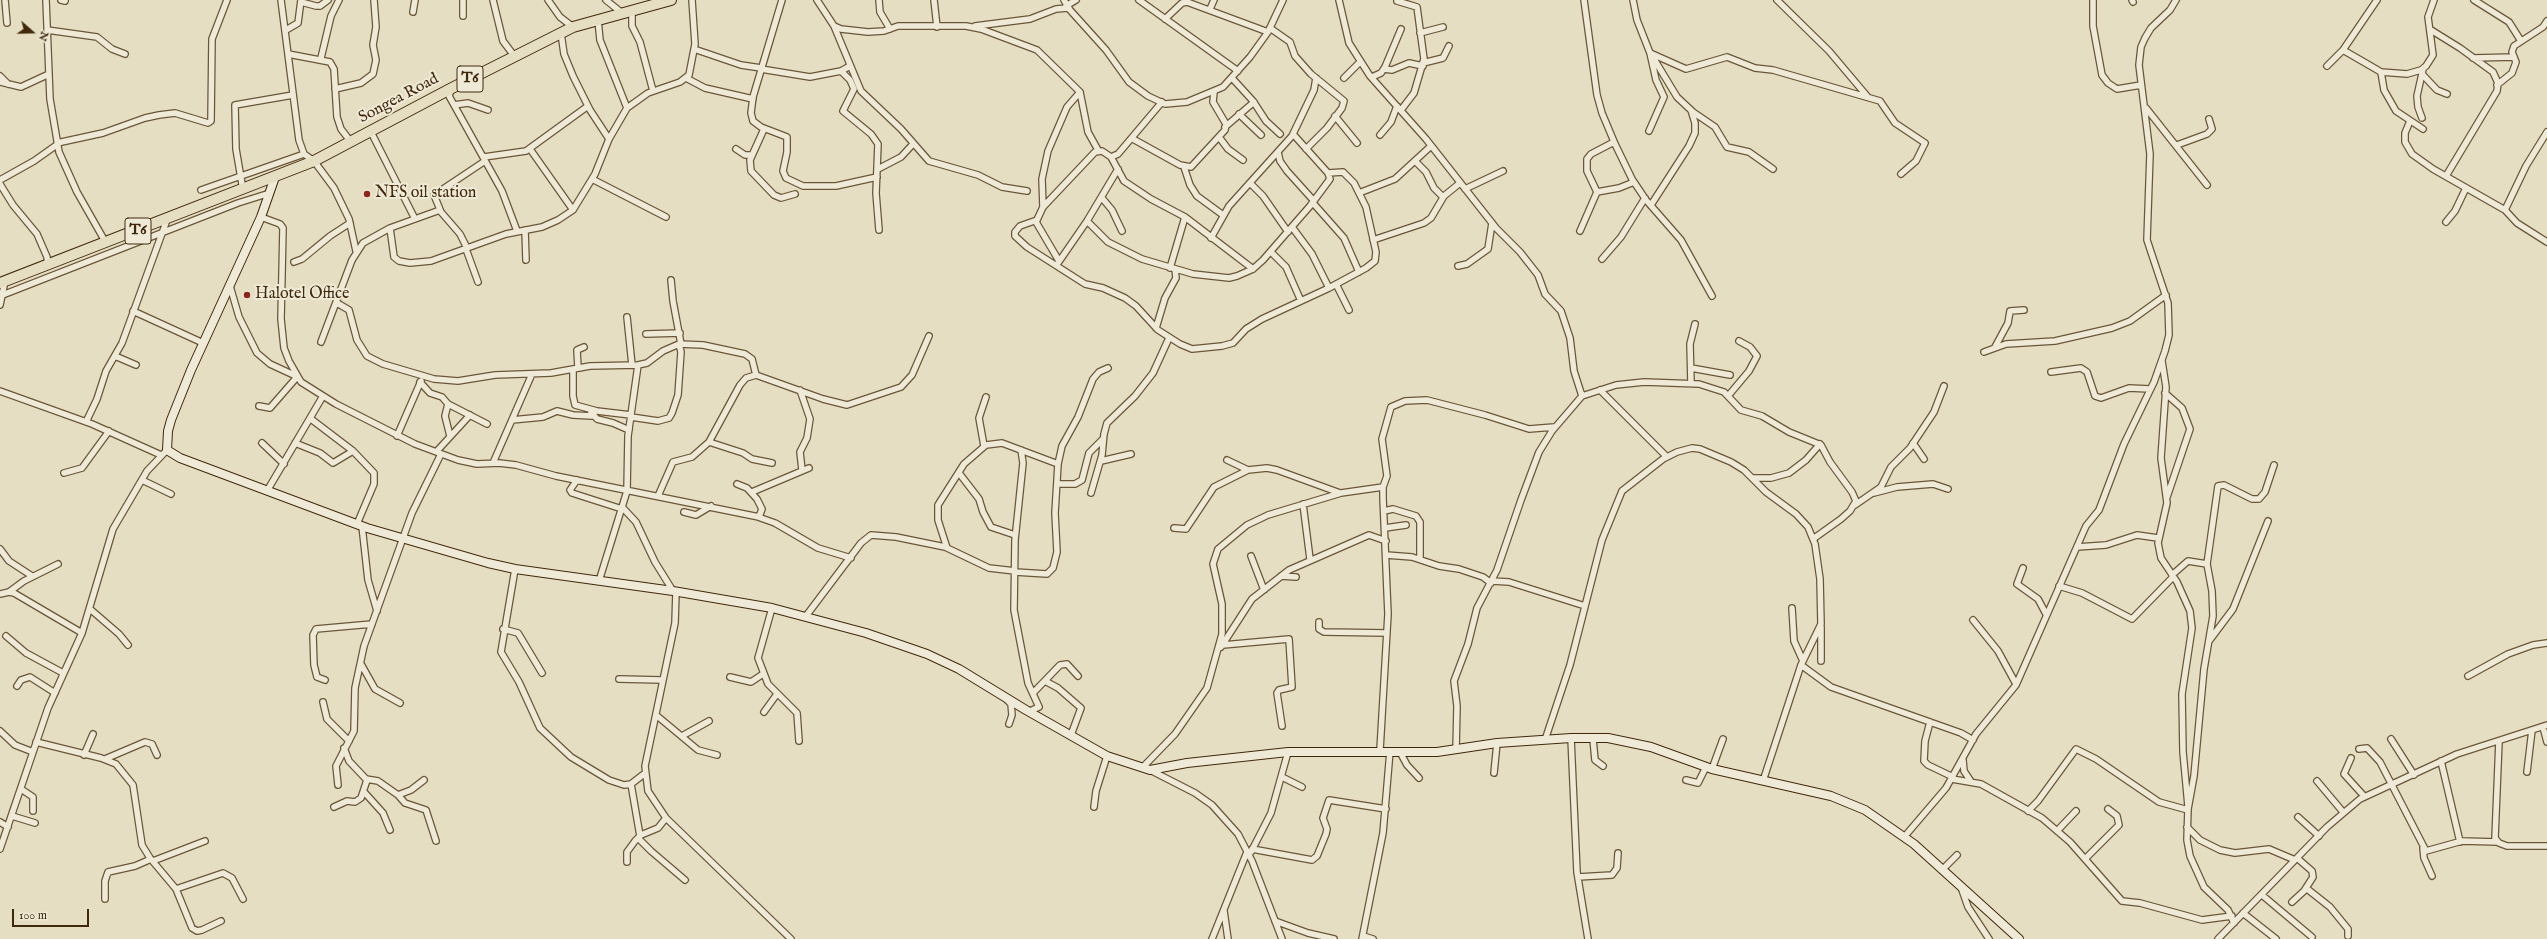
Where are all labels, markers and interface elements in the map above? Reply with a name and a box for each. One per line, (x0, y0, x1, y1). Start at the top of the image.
north arrow (12, 12, 52, 52)
text: N (35, 29, 51, 43)
road number: T6 (457, 66, 483, 92)
street label: Songea Road (356, 70, 442, 128)
place label: NFS oil station (375, 184, 476, 204)
marker: NFS oil station (362, 189, 372, 199)
road number: T6 (125, 218, 151, 244)
place label: Halotel Office (255, 285, 349, 305)
marker: Halotel Office (242, 290, 252, 300)
scale bar (14, 901, 91, 927)
text: 100 m (19, 908, 47, 923)

